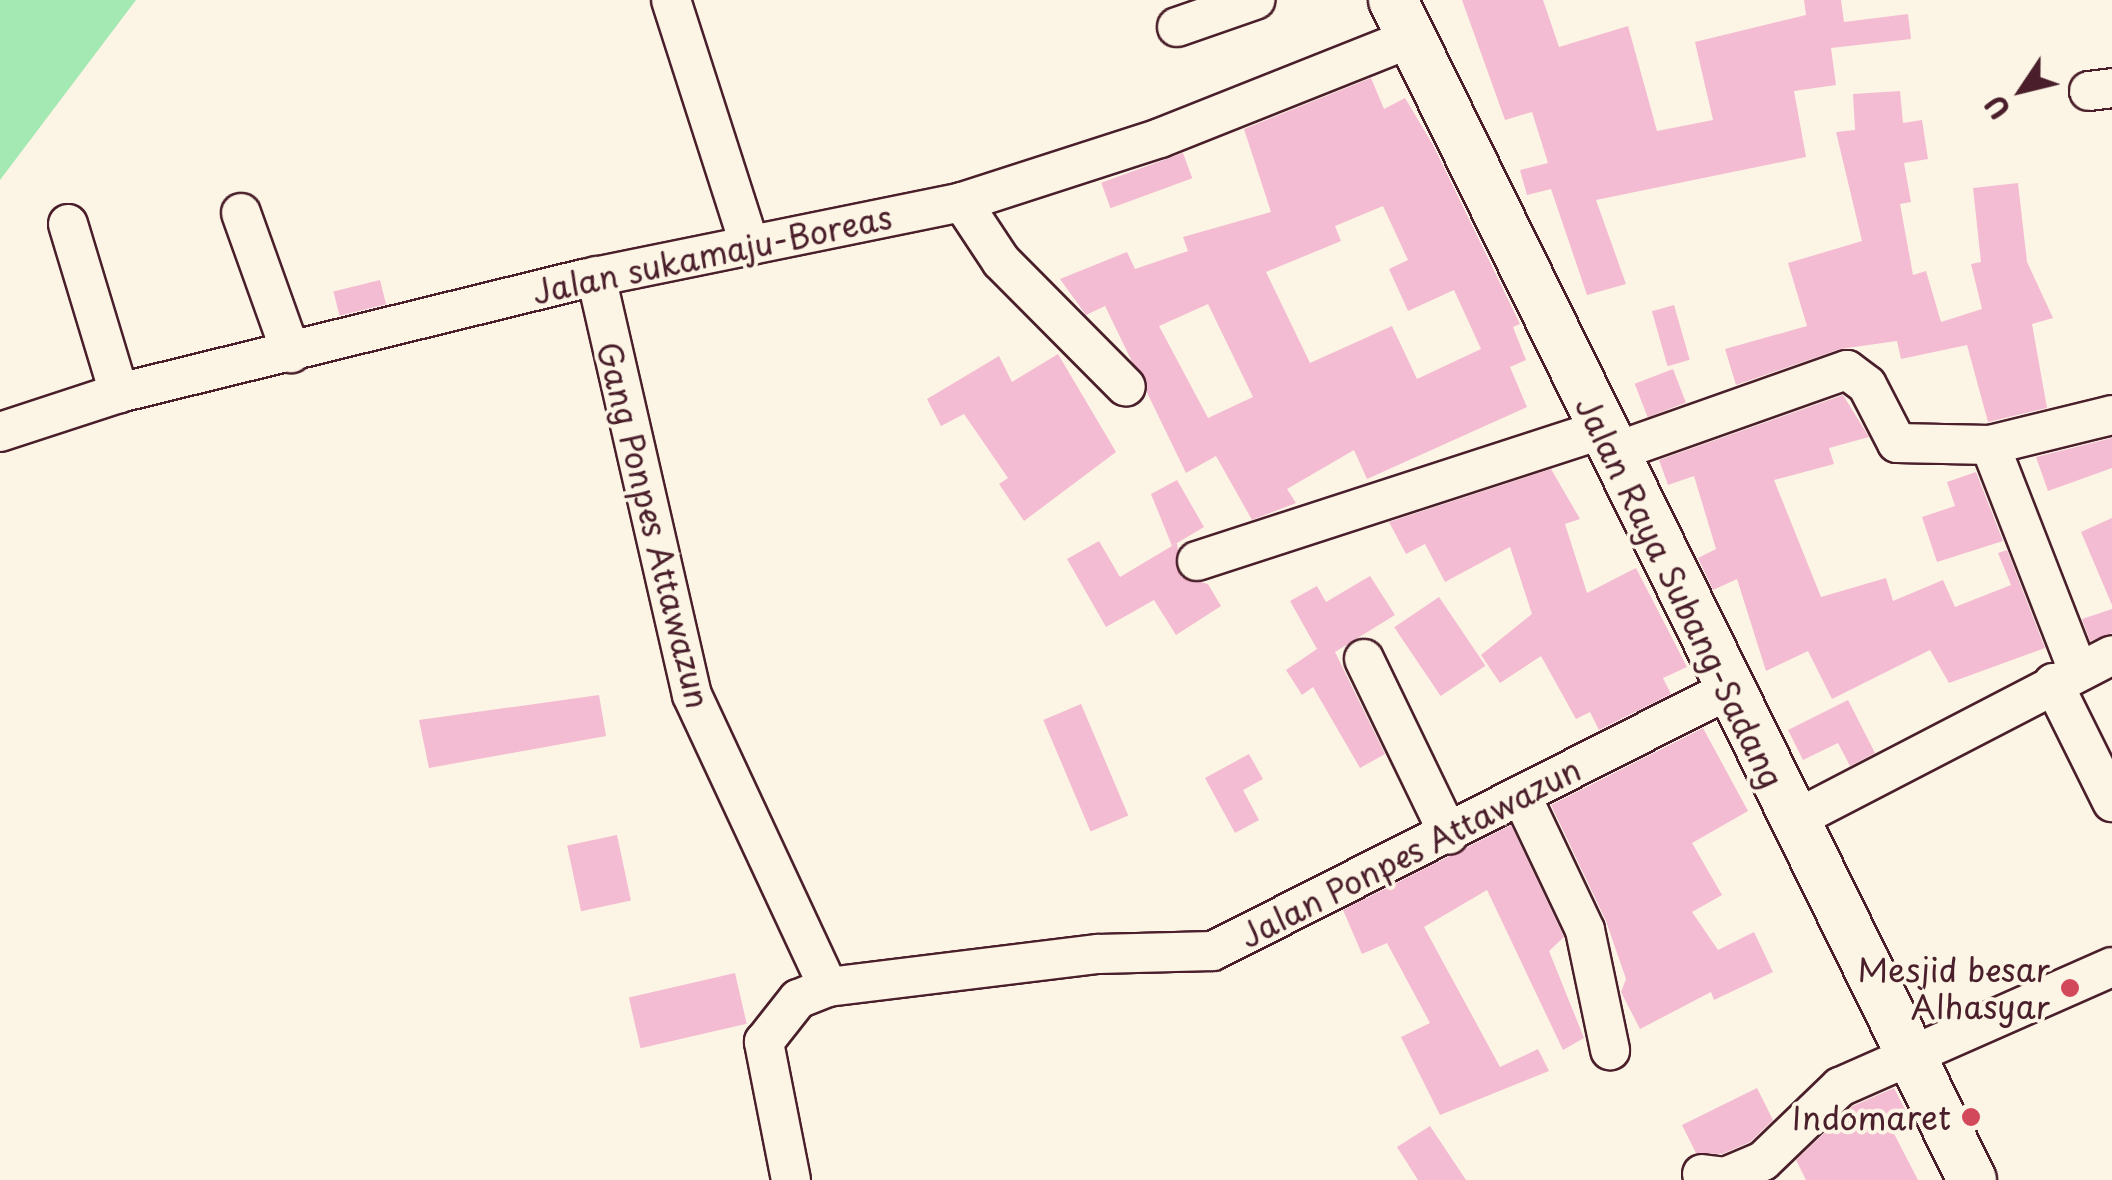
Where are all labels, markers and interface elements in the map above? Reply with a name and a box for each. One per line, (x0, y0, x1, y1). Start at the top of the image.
north arrow (1972, 40, 2072, 140)
text: U (1973, 86, 2021, 129)
street label: Jalan sukamaju-Boreas (528, 197, 896, 311)
street label: Gang Ponpes Attawazun (590, 337, 718, 713)
street label: Jalan Raya Subang-Sadang (1568, 390, 1792, 794)
street label: Jalan Ponpes Attawazun (1231, 748, 1589, 956)
place label: Mesjid besar Alhasyar (1858, 951, 2050, 1026)
marker: Mesjid besar Alhasyar (2059, 977, 2081, 999)
place label: Indomaret (1792, 1098, 1951, 1136)
marker: Indomaret (1960, 1106, 1982, 1128)

